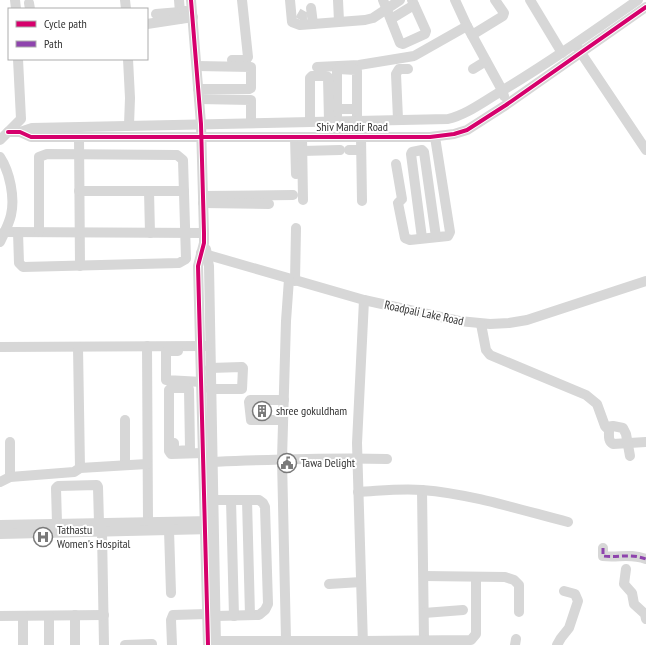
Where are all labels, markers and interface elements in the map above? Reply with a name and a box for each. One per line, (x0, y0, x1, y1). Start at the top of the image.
legend (8, 8, 148, 60)
text: Cycle path (44, 16, 87, 31)
text: Path (44, 36, 62, 51)
street label: Shiv Mandir Road (316, 119, 388, 134)
street label: Roadpali Lake Road (383, 297, 465, 328)
building icon: shree gokuldham (251, 400, 273, 422)
place label: shree gokuldham (276, 403, 347, 418)
public building icon: Tawa Delight (276, 452, 298, 474)
place label: Tawa Delight (301, 455, 356, 470)
place label: Tathastu Women's Hospital (57, 522, 131, 551)
hospital icon: Tathastu Women's Hospital (32, 526, 54, 548)

